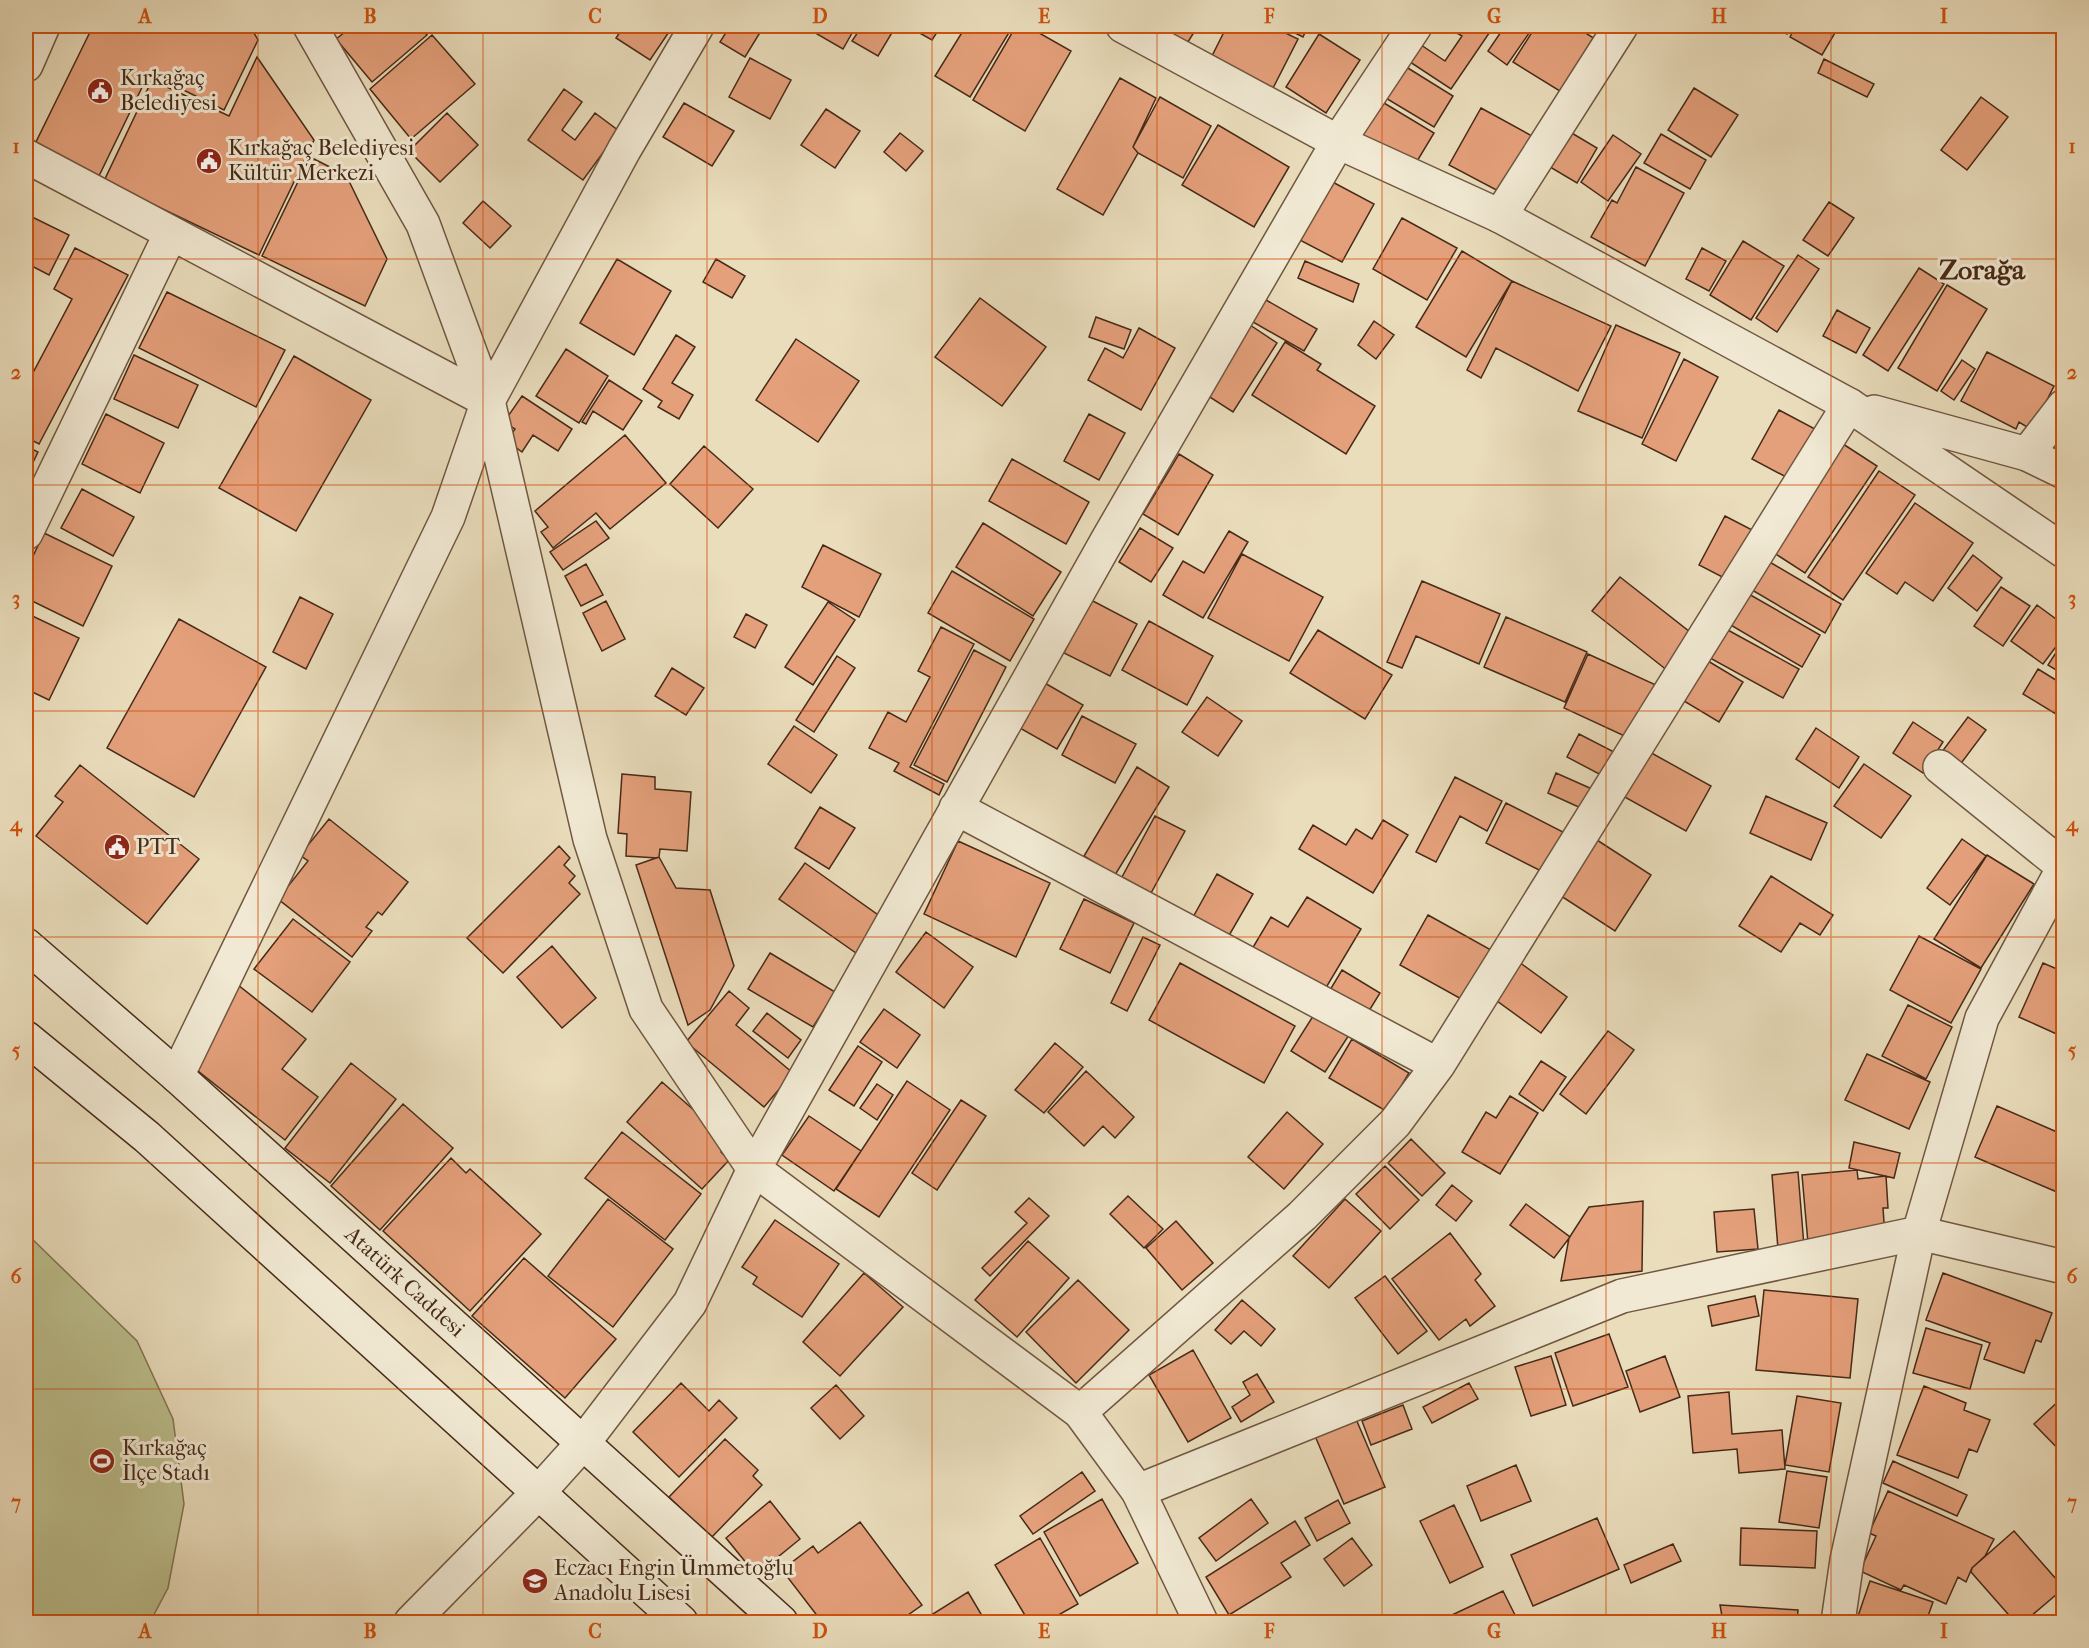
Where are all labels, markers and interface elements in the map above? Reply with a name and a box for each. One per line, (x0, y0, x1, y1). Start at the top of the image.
text: A (137, 5, 153, 28)
text: B (363, 5, 377, 28)
text: C (588, 5, 602, 28)
text: D (812, 5, 828, 28)
text: E (1038, 5, 1050, 28)
text: F (1263, 5, 1275, 28)
text: G (1487, 5, 1501, 28)
text: H (1711, 5, 1727, 28)
text: I (1940, 5, 1948, 28)
place label: Kırkağaç Belediyesi (120, 65, 217, 116)
public building icon: Kırkağaç Belediyesi (85, 76, 115, 106)
text: 1 (12, 135, 20, 158)
place label: Kırkağaç Belediyesi Kültür Merkezi (228, 135, 415, 186)
text: 1 (2068, 135, 2076, 158)
public building icon: Kırkağaç Belediyesi Kültür Merkezi (194, 146, 224, 176)
district label: Zorağa (1939, 253, 2026, 286)
text: 2 (11, 361, 21, 384)
text: 2 (2067, 361, 2077, 384)
text: 3 (12, 587, 20, 610)
text: 3 (2068, 587, 2076, 610)
text: 4 (9, 813, 23, 837)
text: 4 (2065, 813, 2079, 837)
public building icon: PTT (102, 832, 132, 862)
place label: PTT (136, 834, 181, 860)
text: 5 (12, 1039, 21, 1062)
text: 5 (2068, 1039, 2077, 1062)
street label: Atatürk Caddesi (339, 1221, 470, 1343)
text: 6 (11, 1265, 23, 1288)
text: 6 (2067, 1265, 2079, 1288)
place label: Kırkağaç İlçe Stadı (122, 1435, 210, 1486)
sports icon: Kırkağaç İlçe Stadı (87, 1446, 117, 1476)
text: 7 (10, 1491, 21, 1514)
text: 7 (2066, 1491, 2077, 1514)
place label: Eczacı Engin Ümmetoğlu Anadolu Lisesi (553, 1554, 794, 1606)
school or university icon: Eczacı Engin Ümmetoğlu Anadolu Lisesi (520, 1566, 550, 1596)
text: A (137, 1620, 153, 1643)
text: B (363, 1620, 377, 1643)
text: C (588, 1620, 602, 1643)
text: D (812, 1620, 828, 1643)
text: E (1038, 1620, 1050, 1643)
text: F (1263, 1620, 1275, 1643)
text: G (1487, 1620, 1501, 1643)
text: H (1711, 1620, 1727, 1643)
text: I (1940, 1620, 1948, 1643)

